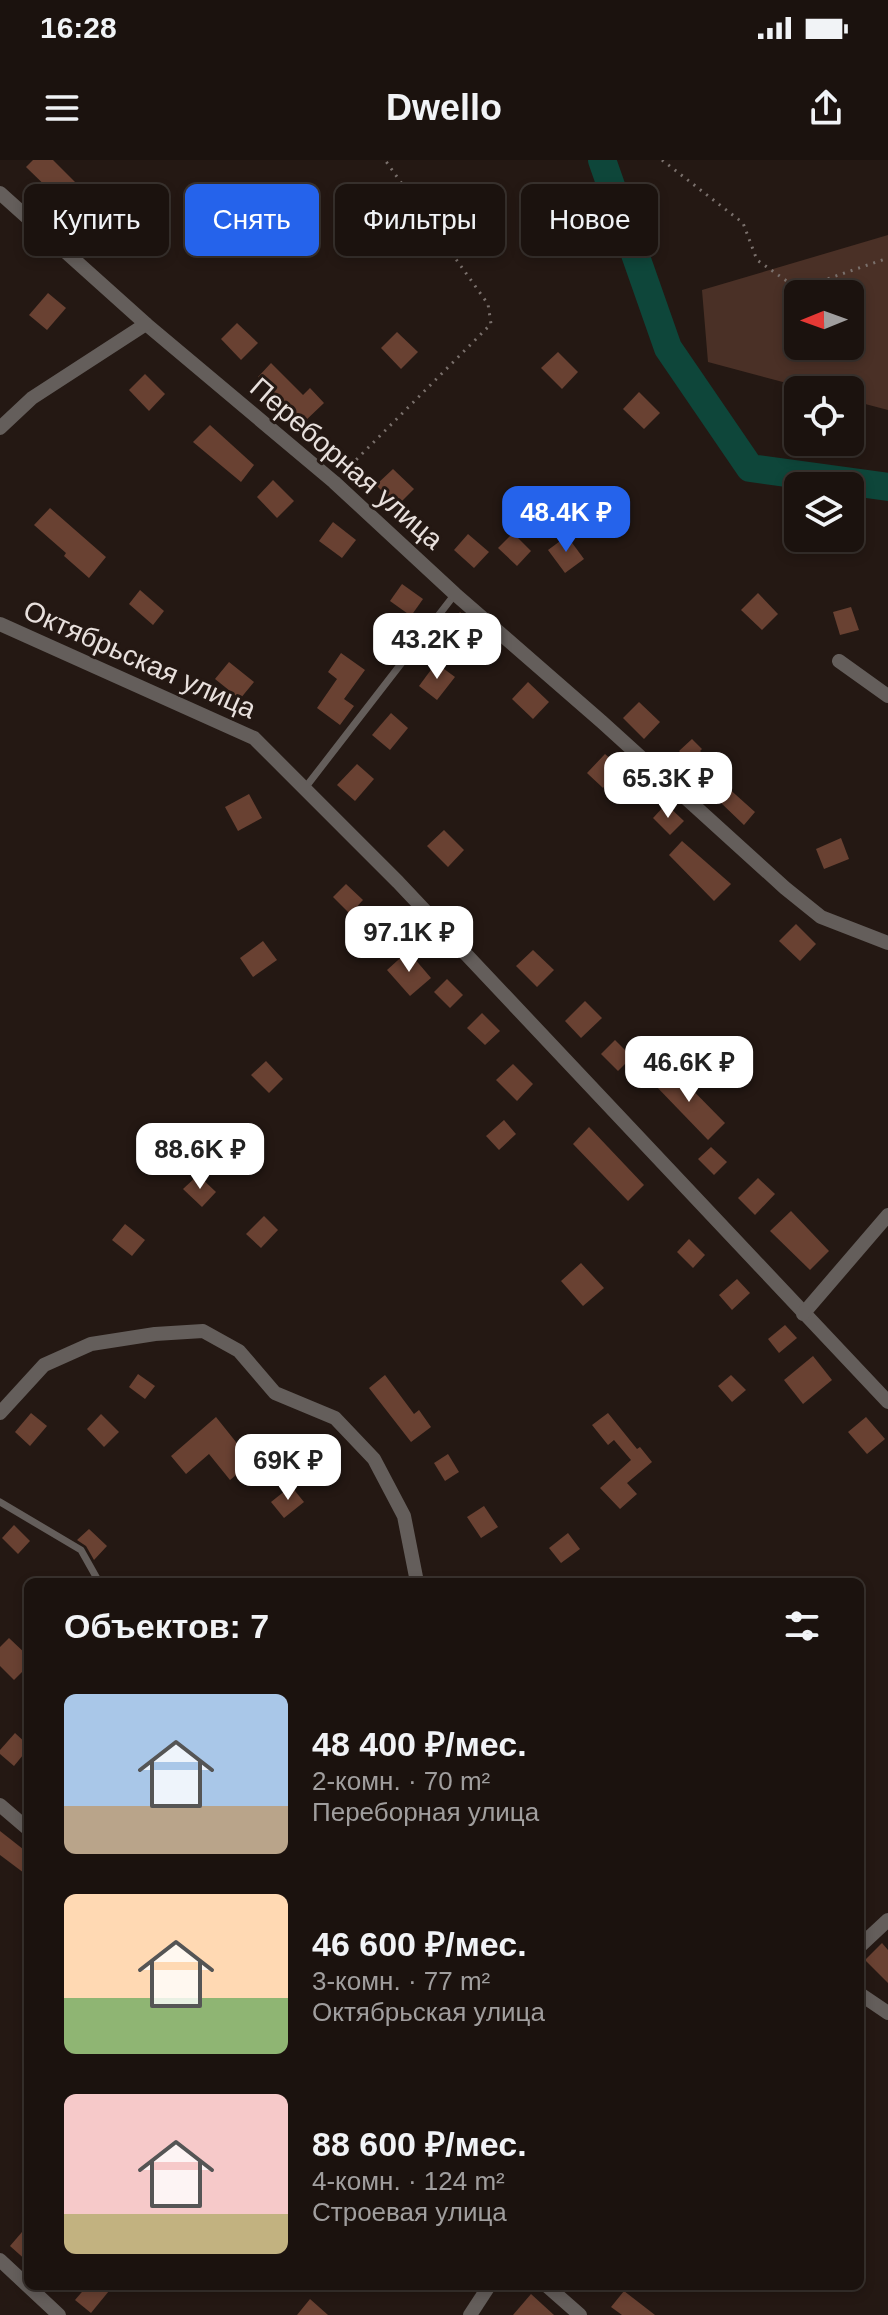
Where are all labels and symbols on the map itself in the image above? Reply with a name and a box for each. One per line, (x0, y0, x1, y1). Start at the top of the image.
north arrow (784, 280, 864, 360)
street label: Переборная улица (244, 371, 449, 556)
pin: 48.4K ₽ (492, 486, 640, 554)
street label: Октябрьская улица (19, 594, 261, 725)
pin: 43.2K ₽ (363, 613, 511, 681)
pin: 65.3K ₽ (594, 752, 742, 820)
pin: 97.1K ₽ (335, 906, 483, 974)
pin: 46.6K ₽ (615, 1036, 763, 1104)
pin: 88.6K ₽ (126, 1123, 274, 1191)
pin: 69K ₽ (232, 1434, 344, 1502)

